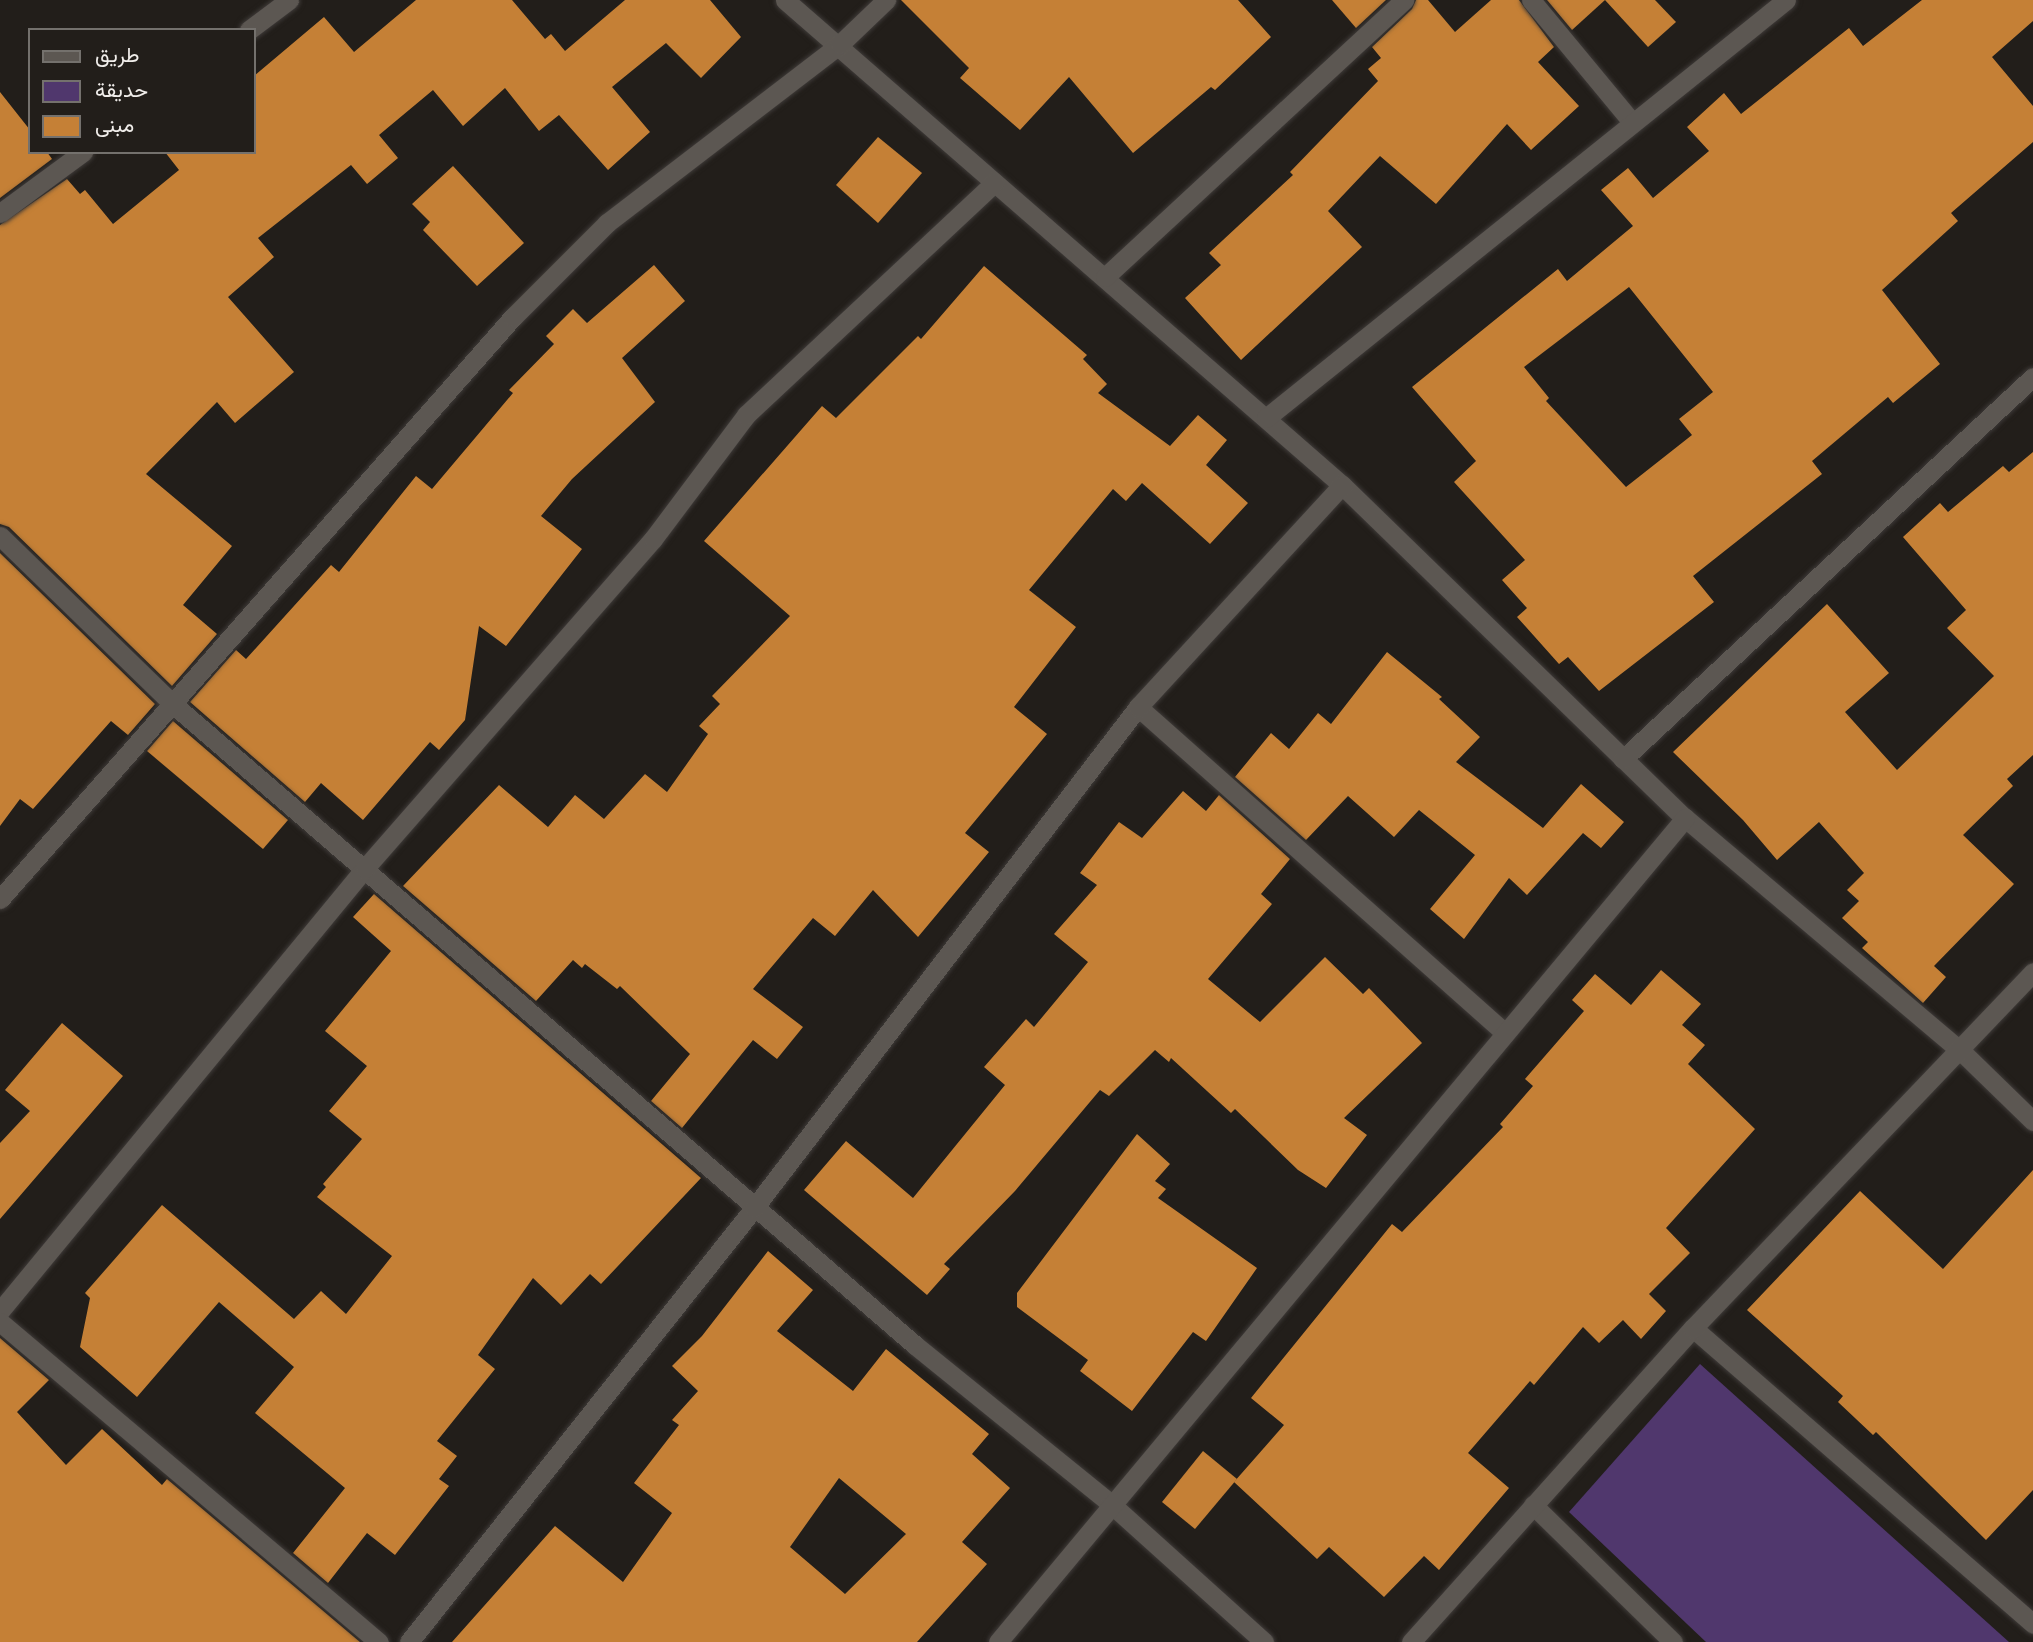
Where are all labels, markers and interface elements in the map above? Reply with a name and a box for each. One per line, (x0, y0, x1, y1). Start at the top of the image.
legend (28, 28, 256, 154)
text: طريق (95, 43, 140, 68)
text: حديقة (95, 78, 148, 103)
text: مبنى (95, 113, 134, 138)

